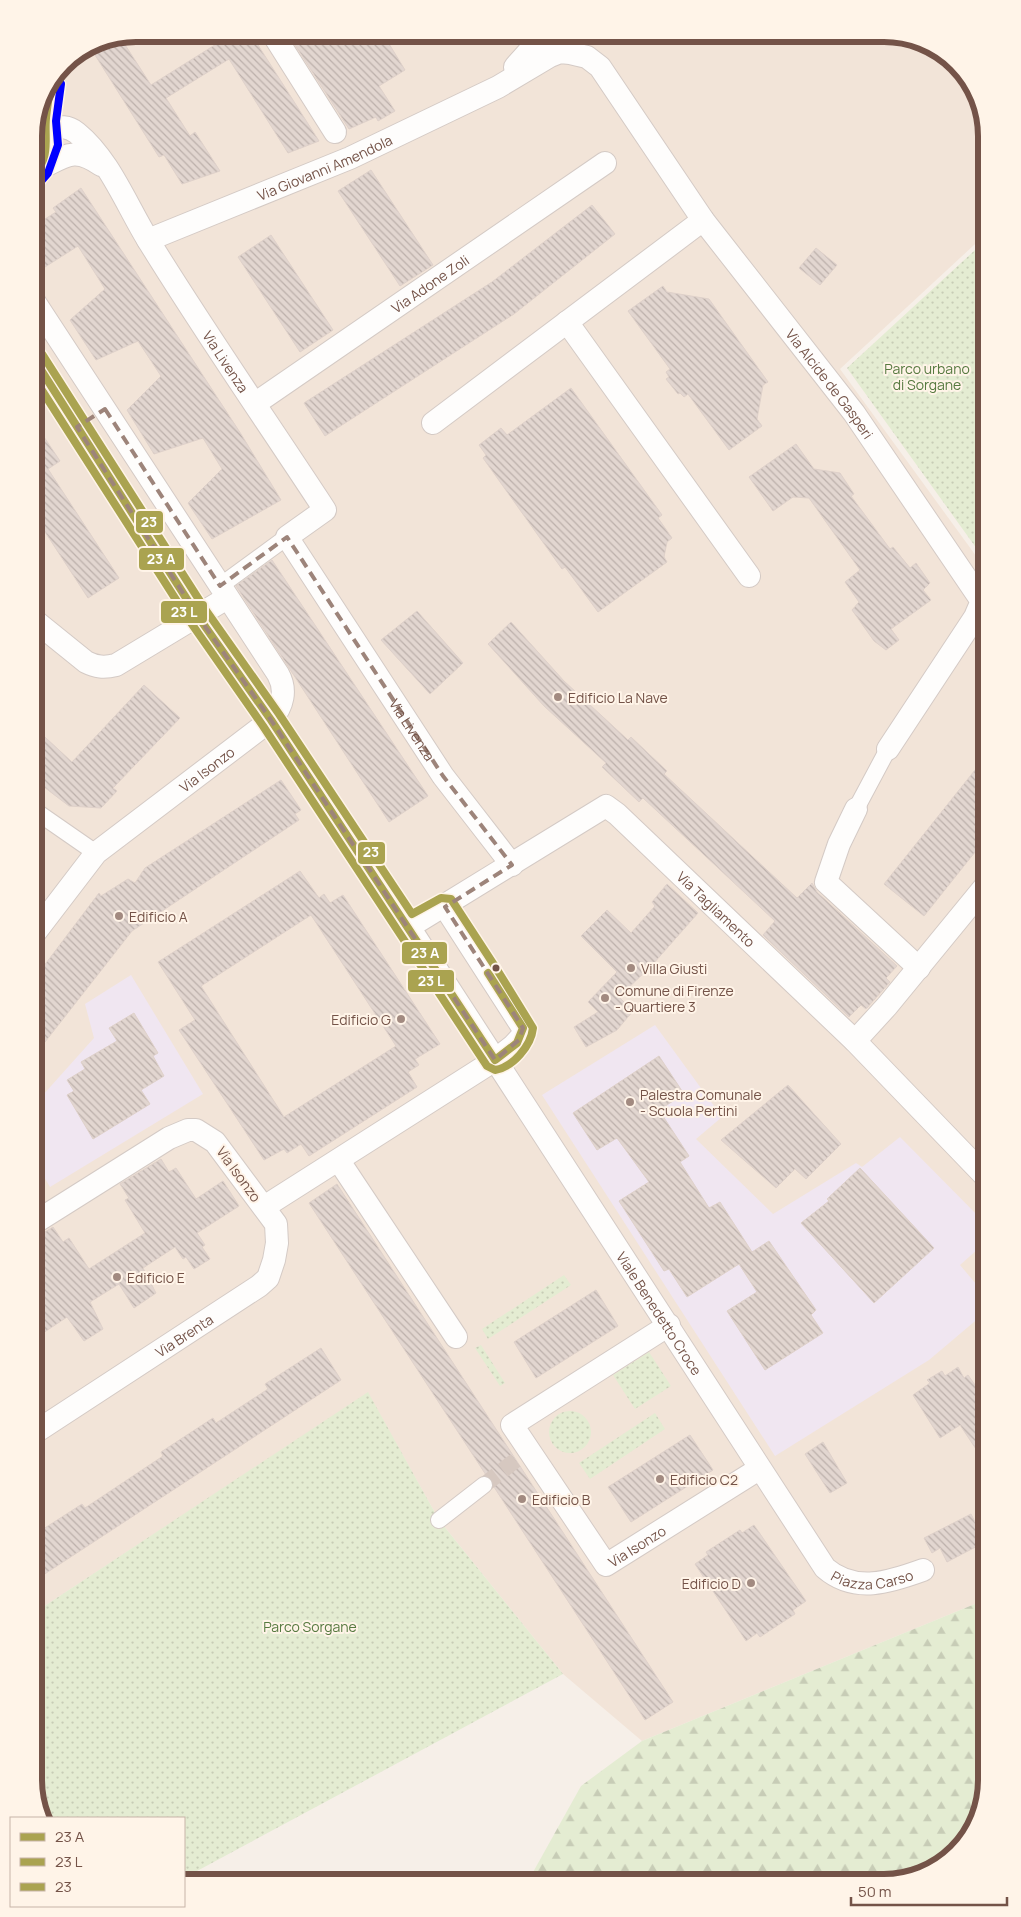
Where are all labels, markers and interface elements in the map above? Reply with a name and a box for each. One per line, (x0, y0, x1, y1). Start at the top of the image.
street label: Via Giovanni Amendola (254, 130, 395, 204)
street label: Via Adone Zoli (387, 250, 472, 317)
street label: Via Alcide de Gasperi (782, 325, 878, 442)
street label: Via Livenza (199, 327, 254, 396)
park label: Parco urbano di Sorgane (884, 359, 970, 394)
line badge: 23 (135, 510, 164, 534)
text: 23 (141, 512, 157, 531)
line badge: 23 A (138, 547, 185, 571)
text: 23 A (147, 549, 176, 568)
line badge: 23 L (160, 600, 208, 624)
text: 23 L (171, 602, 198, 621)
place label: Edificio La Nave (568, 688, 668, 707)
marker: Edificio La Nave (552, 691, 564, 703)
street label: Via Livenza (385, 695, 440, 764)
street label: Via Isonzo (175, 742, 238, 796)
line badge: 23 (357, 841, 386, 865)
text: 23 (363, 842, 379, 861)
street label: Via Tagliamento (673, 867, 760, 951)
place label: Edificio A (129, 907, 188, 926)
marker: Edificio A (113, 910, 125, 922)
line badge: 23 A (401, 941, 448, 965)
text: 23 A (411, 943, 440, 962)
place label: Villa Giusti (641, 959, 707, 978)
marker: Villa Giusti (625, 962, 637, 974)
unlabelled marker (491, 963, 501, 973)
line badge: 23 L (407, 969, 455, 993)
text: 23 L (418, 971, 445, 990)
place label: Comune di Firenze - Quartiere 3 (615, 981, 734, 1016)
marker: Comune di Firenze - Quartiere 3 (599, 992, 611, 1004)
place label: Edificio G (331, 1010, 391, 1029)
marker: Edificio G (395, 1013, 407, 1025)
place label: Palestra Comunale - Scuola Pertini (640, 1085, 762, 1120)
marker: Palestra Comunale - Scuola Pertini (624, 1096, 636, 1108)
street label: Via Isonzo (212, 1142, 266, 1206)
street label: Viale Benedetto Croce (613, 1248, 707, 1378)
place label: Edificio E (127, 1268, 185, 1287)
marker: Edificio E (111, 1271, 123, 1283)
street label: Via Brenta (151, 1309, 216, 1361)
place label: Edificio C2 (670, 1470, 738, 1489)
marker: Edificio C2 (654, 1473, 666, 1485)
place label: Edificio B (532, 1490, 591, 1509)
marker: Edificio B (516, 1493, 528, 1505)
street label: Via Isonzo (604, 1521, 669, 1571)
street label: Piazza Carso (828, 1565, 916, 1593)
place label: Edificio D (682, 1574, 741, 1593)
marker: Edificio D (745, 1577, 757, 1589)
park label: Parco Sorgane (263, 1617, 357, 1636)
legend (10, 1817, 185, 1907)
text: 23 A (55, 1826, 85, 1847)
text: 23 L (55, 1851, 83, 1872)
scale bar (851, 1874, 1007, 1906)
text: 23 (55, 1876, 72, 1897)
text: 50 m (858, 1881, 892, 1902)

